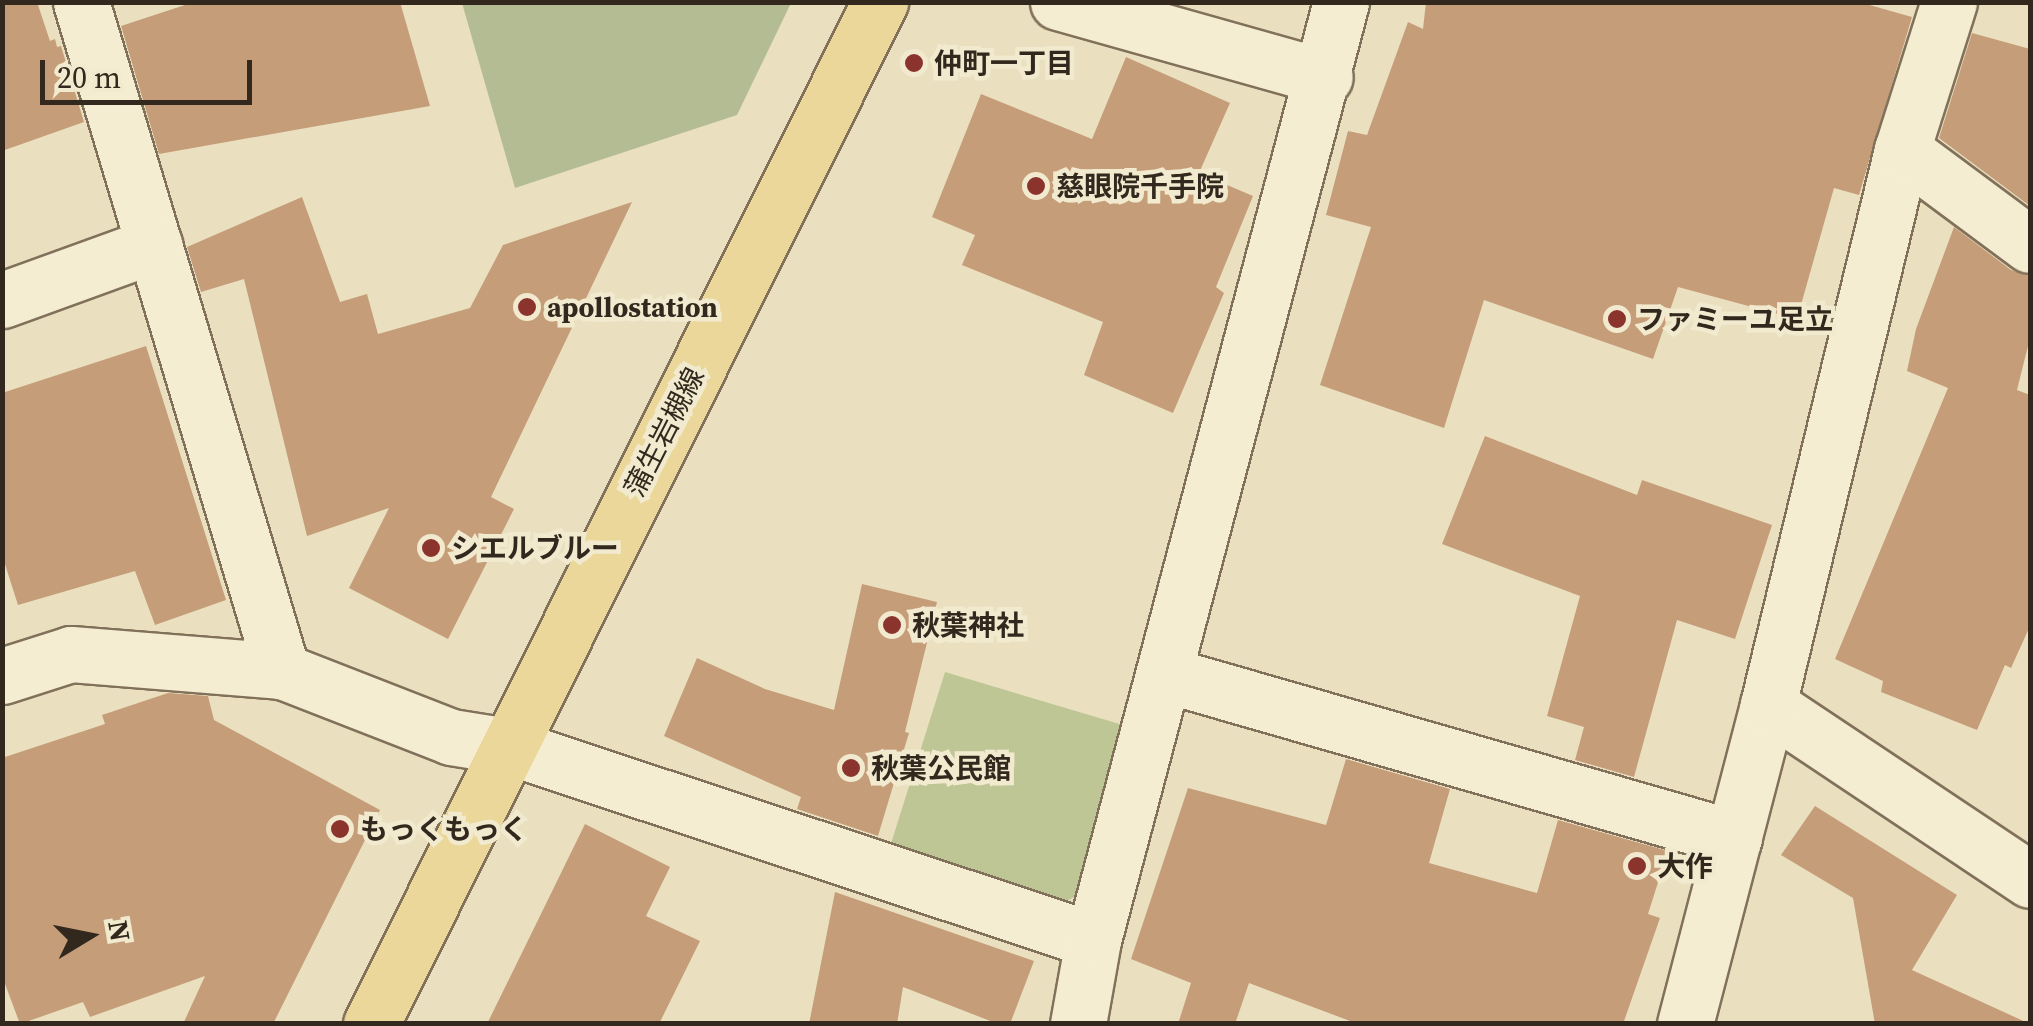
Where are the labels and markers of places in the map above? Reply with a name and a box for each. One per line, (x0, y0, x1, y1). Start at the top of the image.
place label: 仲町一丁目 (934, 46, 1074, 80)
marker: 仲町一丁目 (903, 52, 925, 74)
place label: 慈眼院千手院 (1056, 169, 1224, 203)
marker: 慈眼院千手院 (1025, 175, 1047, 197)
place label: apollostation (547, 290, 718, 324)
marker: apollostation (516, 296, 538, 318)
place label: ファミーユ足立 (1637, 302, 1833, 336)
marker: ファミーユ足立 (1606, 308, 1628, 330)
place label: シエルブルー (451, 531, 619, 565)
marker: シエルブルー (420, 537, 442, 559)
place label: 秋葉神社 (912, 608, 1024, 642)
marker: 秋葉神社 (881, 614, 903, 636)
place label: 秋葉公民館 (871, 751, 1011, 785)
marker: 秋葉公民館 (840, 757, 862, 779)
place label: もっくもっく (360, 812, 528, 846)
marker: もっくもっく (329, 818, 351, 840)
place label: 大作 (1657, 849, 1713, 883)
marker: 大作 (1626, 855, 1648, 877)

